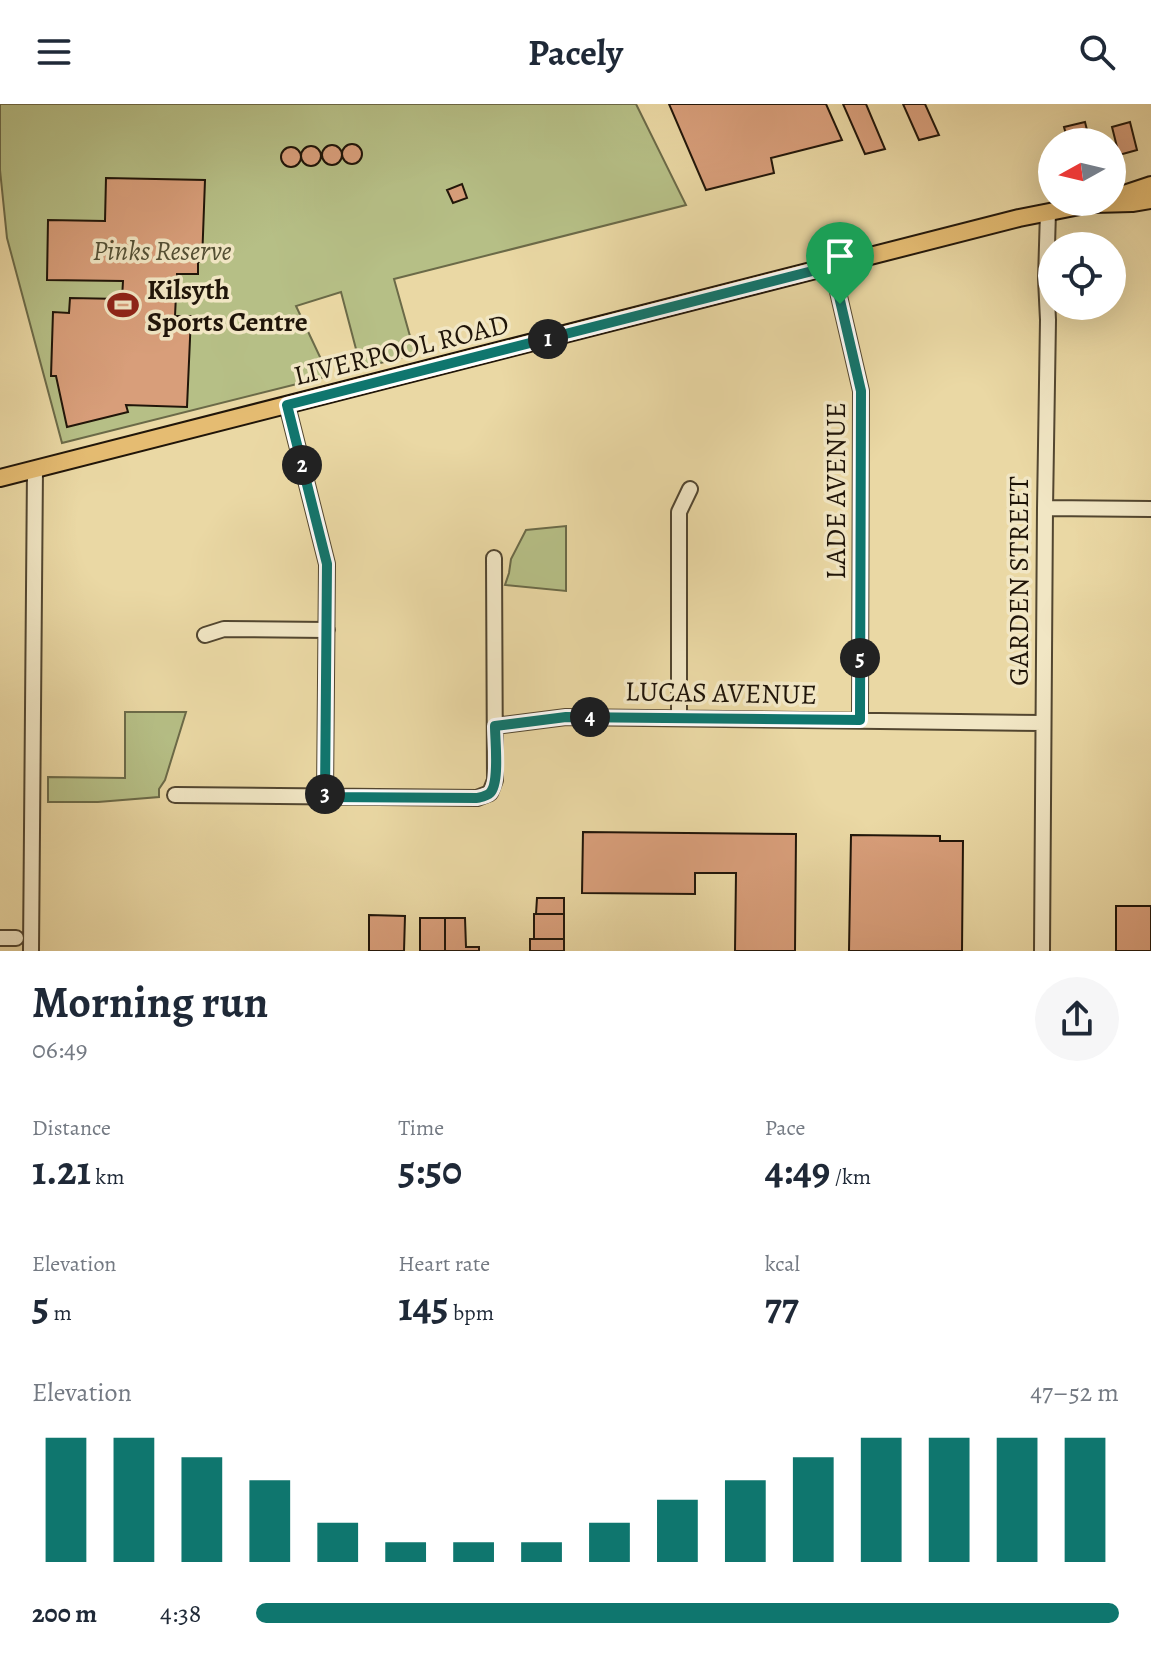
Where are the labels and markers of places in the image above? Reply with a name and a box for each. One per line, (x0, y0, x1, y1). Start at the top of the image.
pin (806, 222, 874, 304)
place label: Kilsyth Sports Centre (147, 271, 308, 341)
sports icon: Kilsyth Sports Centre (106, 288, 140, 322)
pin: 1 (528, 319, 568, 359)
pin: 2 (282, 445, 322, 485)
pin: 5 (840, 638, 880, 678)
pin: 4 (570, 697, 610, 737)
pin: 3 (305, 774, 345, 814)

